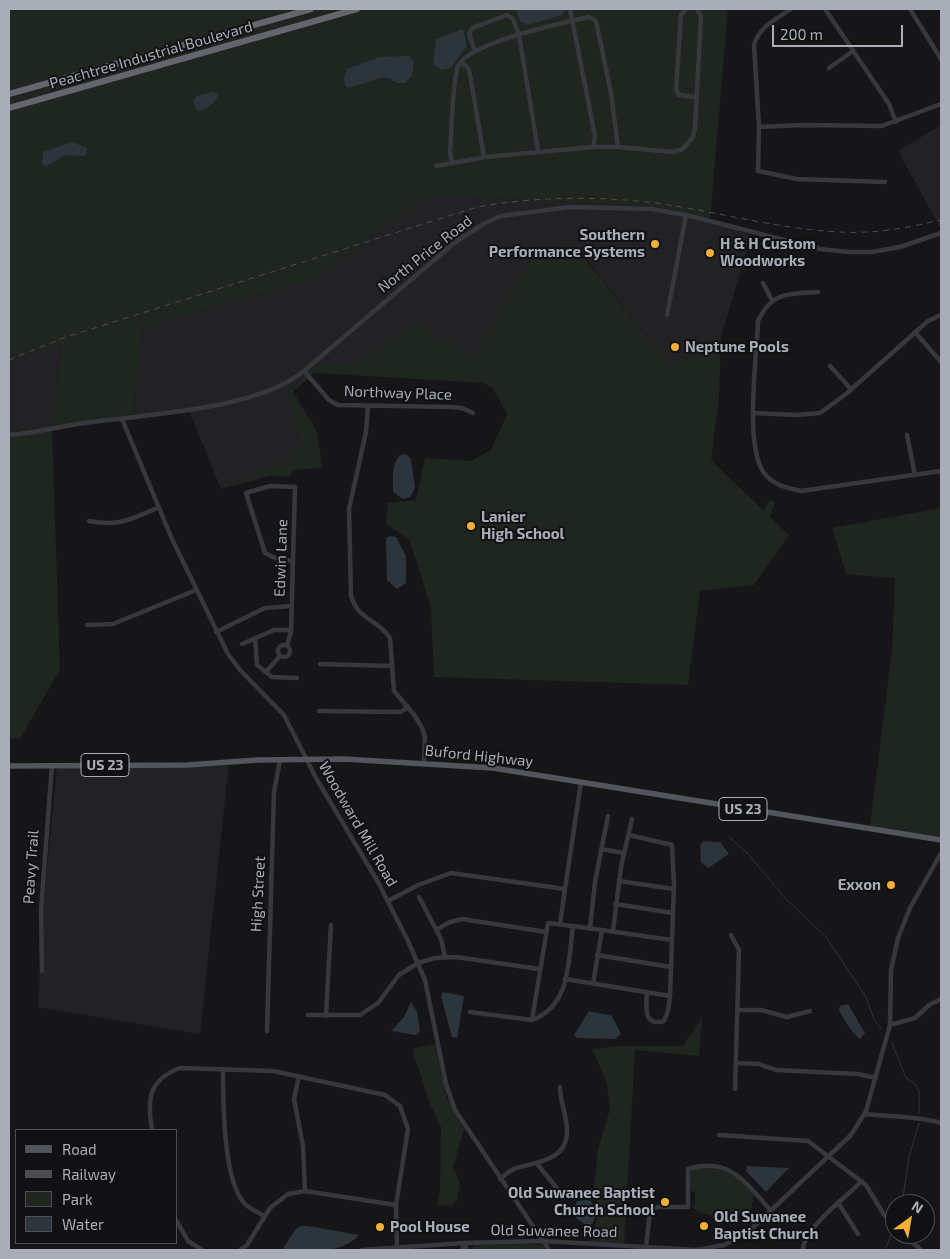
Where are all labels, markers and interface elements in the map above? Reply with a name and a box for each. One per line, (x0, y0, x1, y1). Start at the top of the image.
scale bar (775, 15, 906, 47)
street label: Peachtree Industrial Boulevard (47, 17, 255, 93)
text: 200 m (780, 25, 823, 43)
street label: North Price Road (374, 212, 476, 296)
place label: Southern Performance Systems (489, 226, 645, 261)
place label: H & H Custom Woodworks (720, 235, 816, 270)
marker: Southern Performance Systems (649, 238, 661, 250)
marker: H & H Custom Woodworks (704, 247, 716, 259)
place label: Neptune Pools (685, 338, 789, 356)
marker: Neptune Pools (669, 341, 681, 353)
street label: Northway Place (344, 382, 452, 404)
place label: Lanier High School (481, 508, 565, 543)
street label: Edwin Lane (271, 519, 291, 597)
marker: Lanier High School (465, 520, 477, 532)
street label: Buford Highway (424, 741, 534, 771)
road number: US 23 (81, 754, 129, 776)
street label: Woodward Mill Road (315, 758, 401, 890)
road number: US 23 (719, 798, 767, 821)
street label: Peavy Trail (19, 829, 43, 905)
street label: High Street (247, 856, 269, 932)
place label: Exxon (838, 876, 881, 894)
marker: Exxon (885, 879, 897, 891)
legend (15, 1129, 178, 1244)
text: Road (62, 1140, 97, 1158)
text: Railway (62, 1165, 116, 1183)
place label: Old Suwanee Baptist Church School (508, 1184, 655, 1219)
text: Park (62, 1190, 93, 1208)
north arrow (885, 1194, 935, 1244)
marker: Old Suwanee Baptist Church School (659, 1196, 671, 1208)
text: N (909, 1197, 926, 1217)
place label: Old Suwanee Baptist Church (714, 1208, 818, 1243)
text: Water (62, 1215, 104, 1233)
place label: Pool House (390, 1218, 470, 1236)
marker: Old Suwanee Baptist Church (698, 1220, 710, 1232)
marker: Pool House (374, 1221, 386, 1233)
street label: Old Suwanee Road (491, 1221, 617, 1241)

